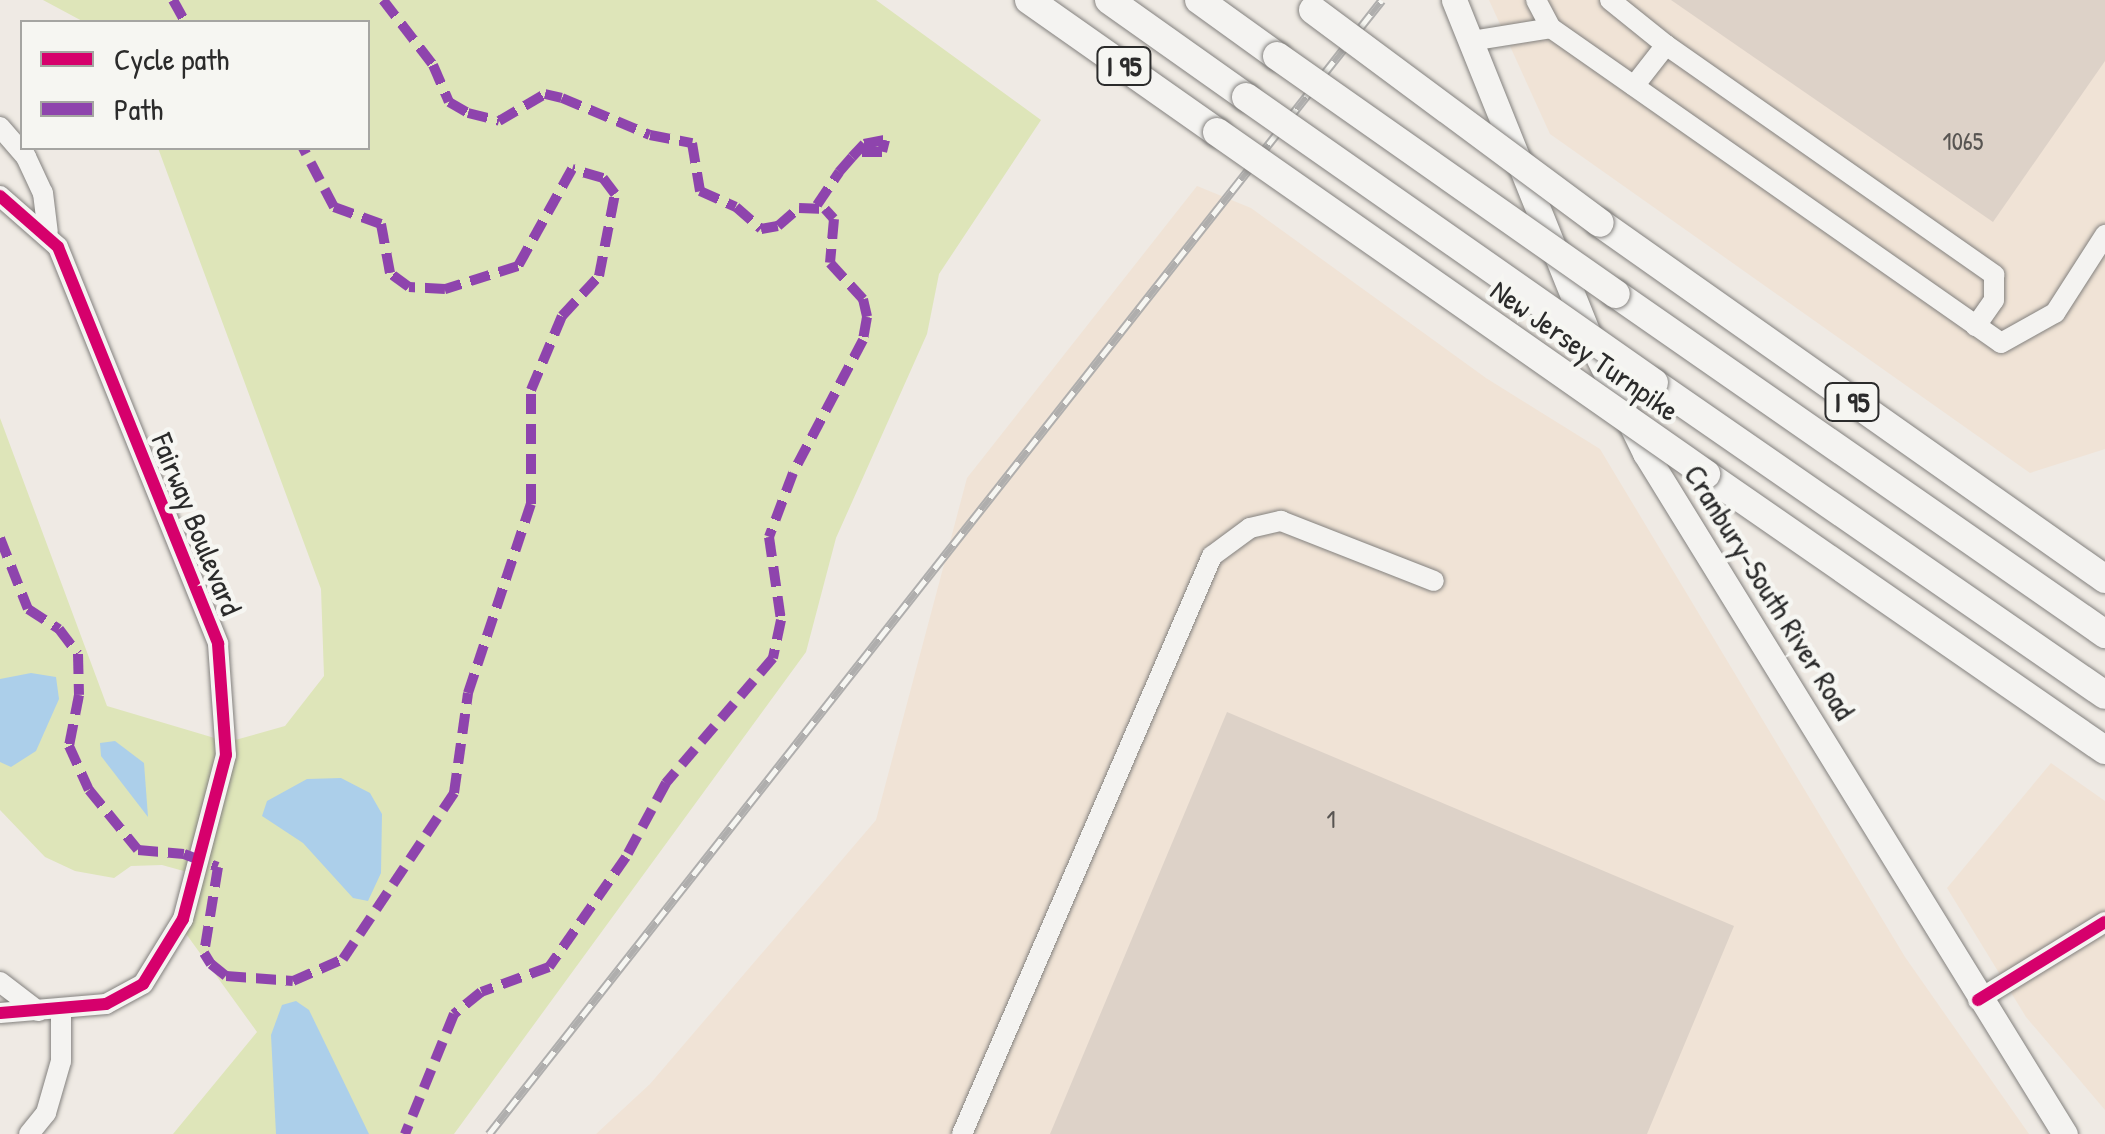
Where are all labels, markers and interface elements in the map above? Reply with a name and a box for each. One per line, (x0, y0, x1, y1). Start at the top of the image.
legend (20, 20, 370, 150)
text: Cycle path (114, 39, 229, 79)
road number: I 95 (1094, 43, 1154, 89)
text: Path (114, 89, 163, 129)
house number: 1065 (1943, 126, 1983, 156)
street label: New Jersey Turnpike (1484, 272, 1686, 428)
road number: I 95 (1822, 379, 1882, 425)
street label: Fairway Boulevard (144, 428, 250, 620)
street label: Cranbury-South River Road (1677, 458, 1863, 726)
house number: 1 (1326, 804, 1336, 834)

